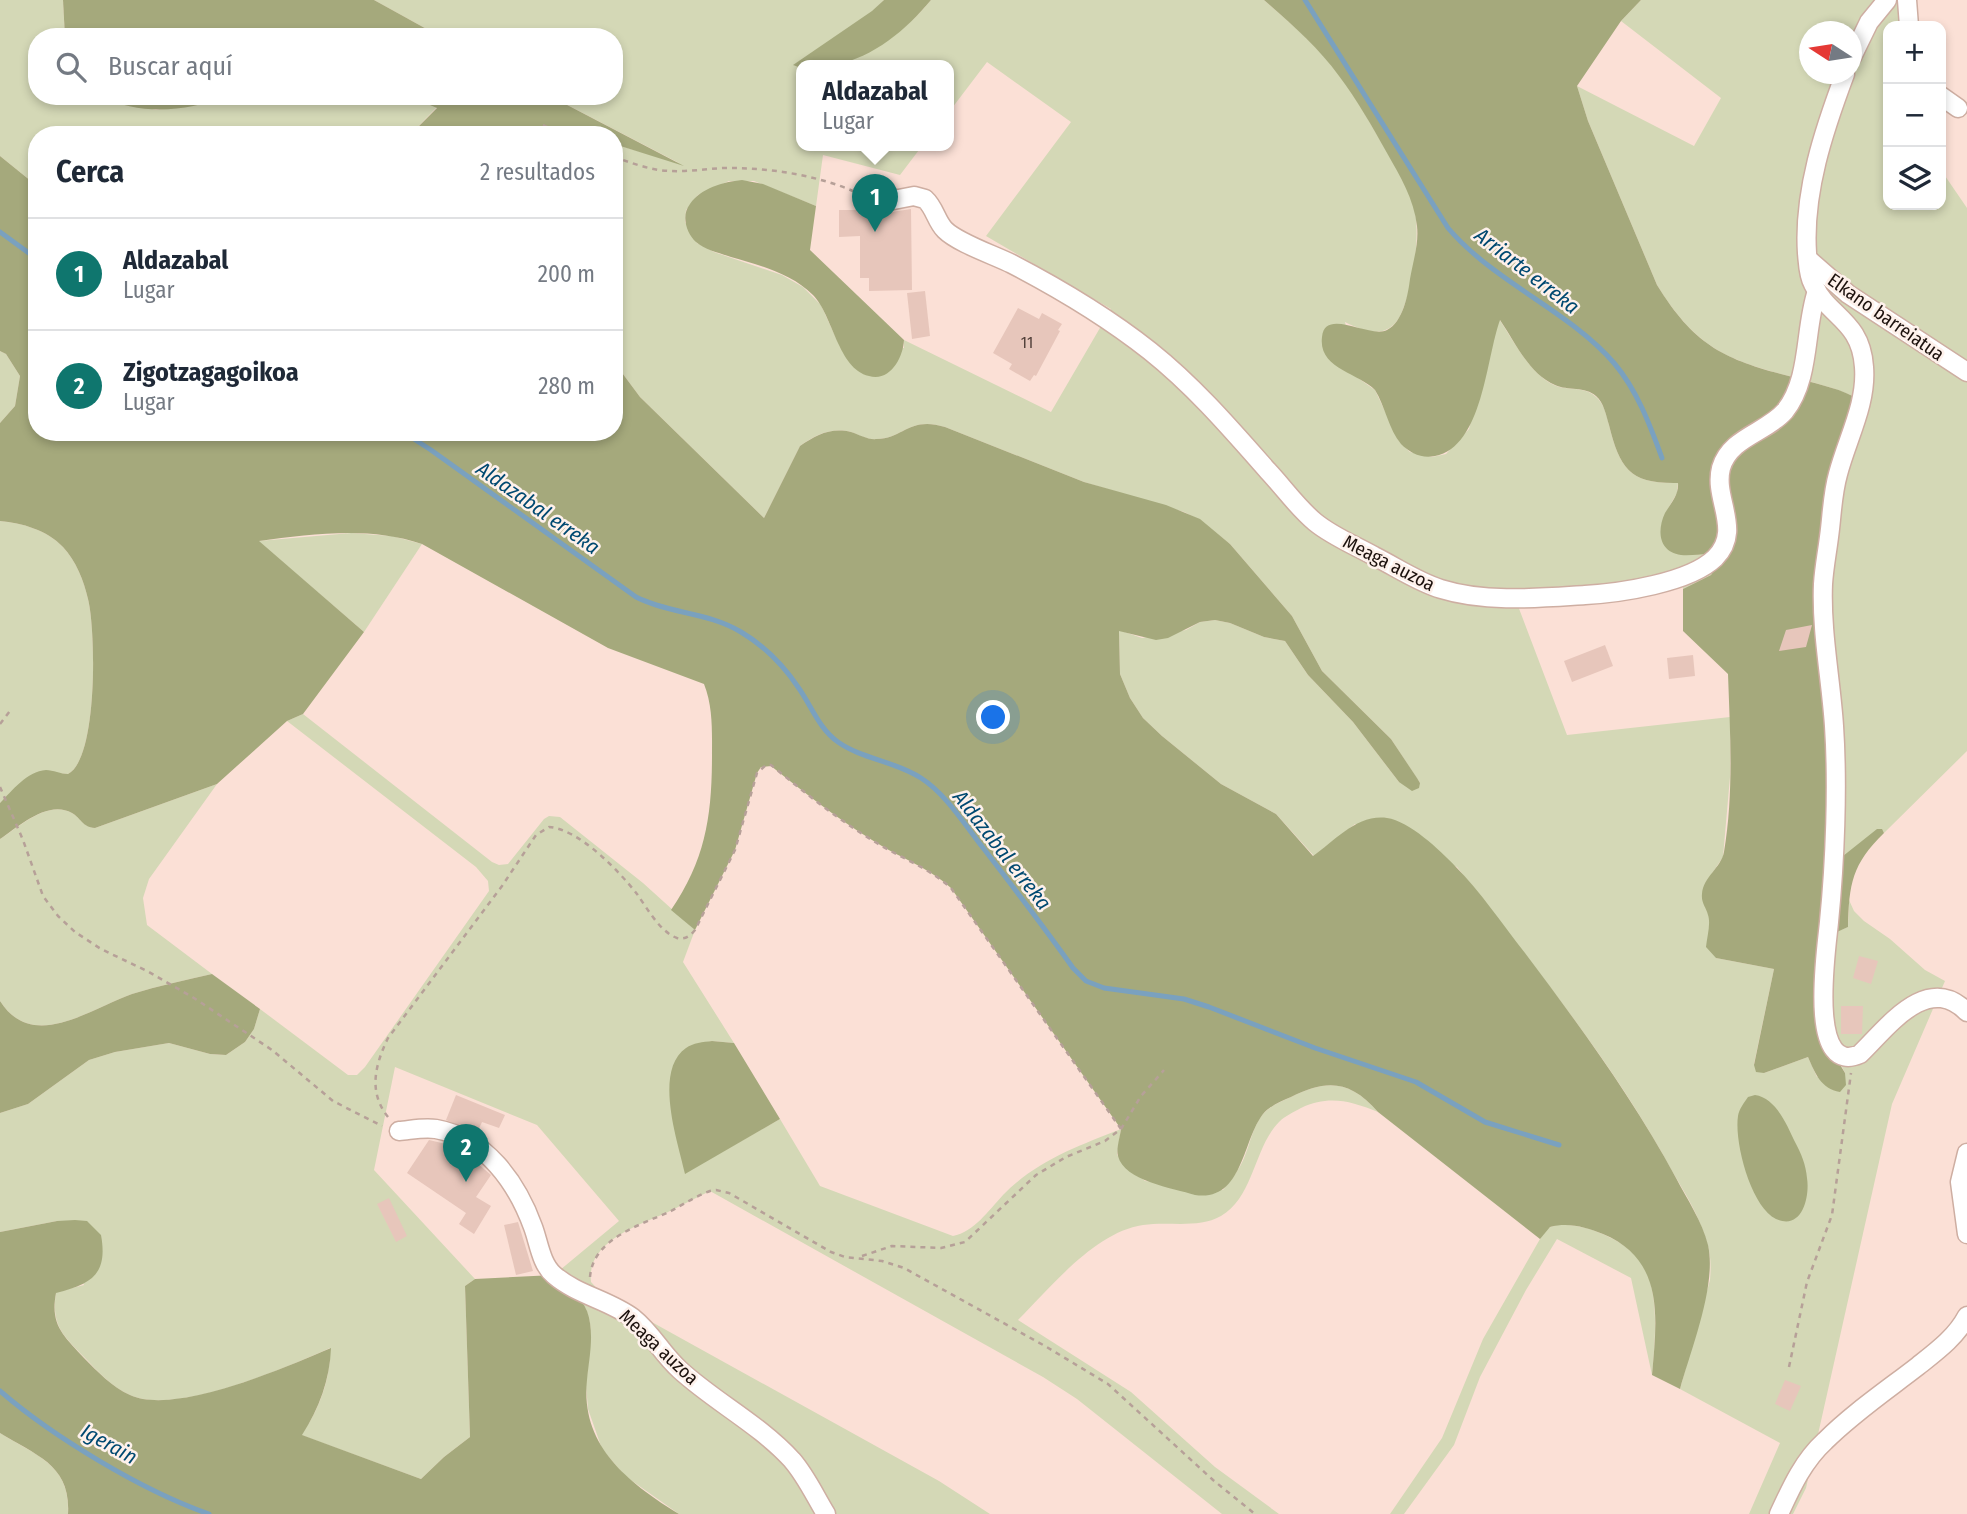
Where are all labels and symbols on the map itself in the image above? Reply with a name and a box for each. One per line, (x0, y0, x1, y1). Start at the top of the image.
north arrow (1799, 21, 1862, 84)
pin: 1 (852, 174, 898, 232)
water label: Arriarte erreka (1469, 222, 1584, 320)
street label: Elkano barreiatua (1823, 268, 1949, 366)
house number: 11 (1021, 333, 1033, 352)
water label: Aldazabal erreka (470, 455, 605, 560)
street label: Meaga auzoa (1339, 530, 1439, 596)
your location (976, 700, 1010, 734)
water label: Aldazabal erreka (947, 784, 1057, 915)
pin: 2 (443, 1124, 489, 1182)
street label: Meaga auzoa (615, 1305, 703, 1389)
water label: Igerain (76, 1418, 142, 1470)

